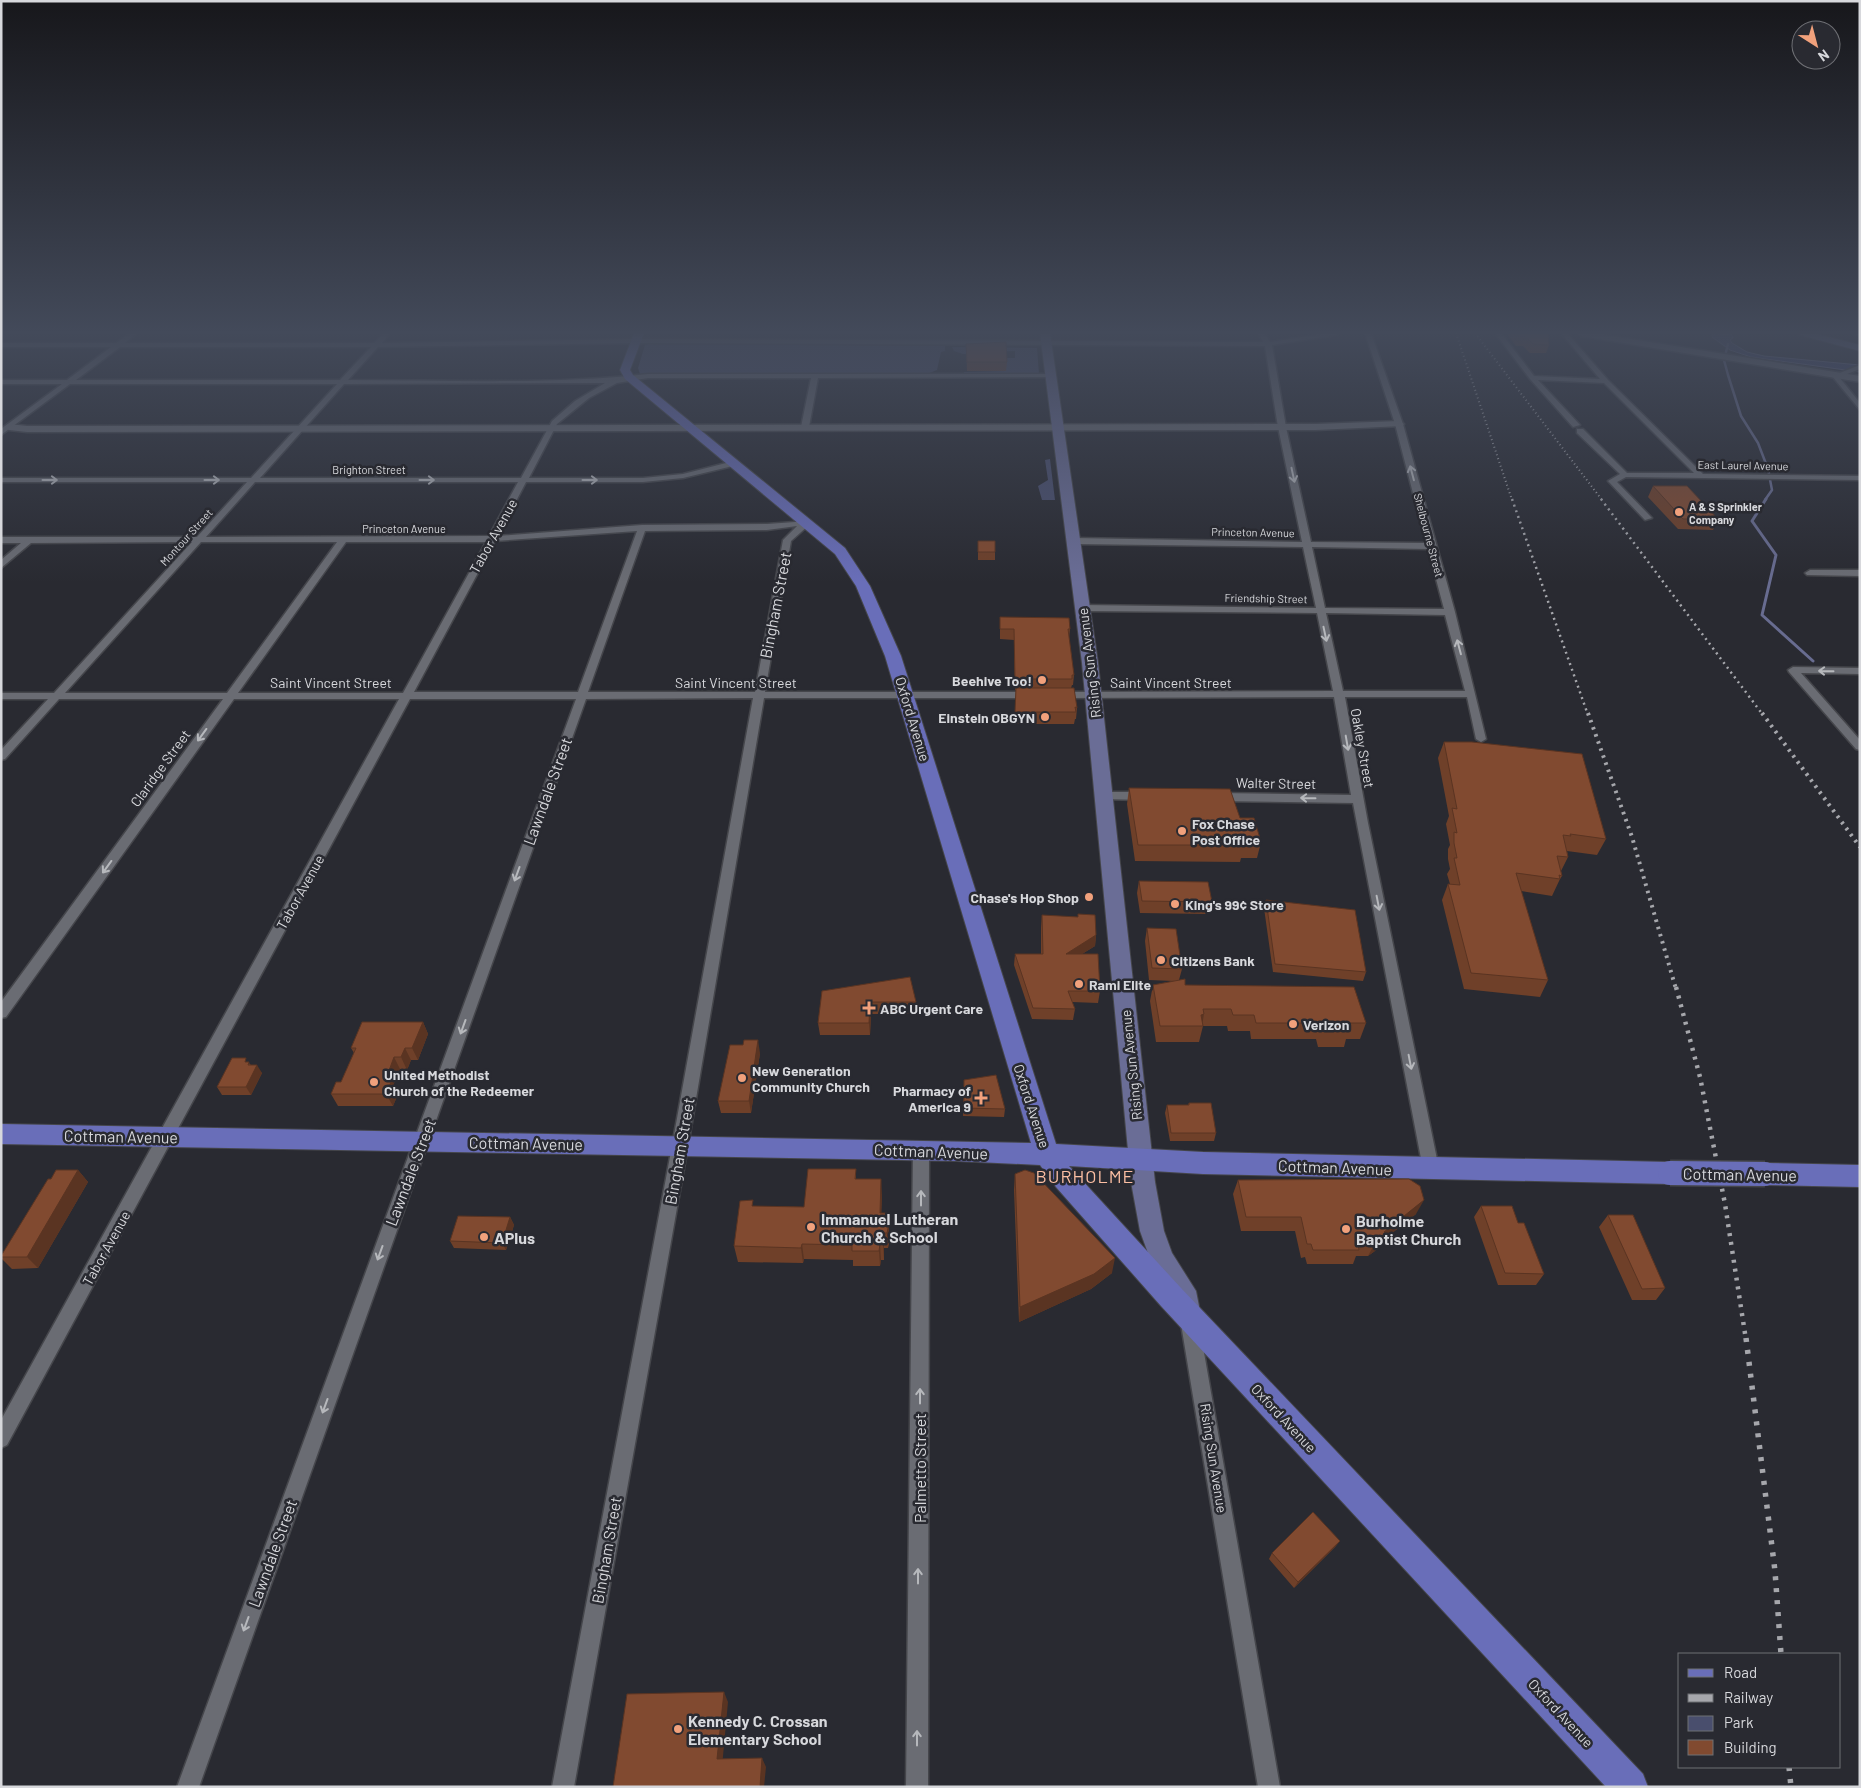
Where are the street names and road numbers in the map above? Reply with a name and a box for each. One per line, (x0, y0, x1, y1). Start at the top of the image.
street label: East Laurel Avenue (1697, 458, 1789, 472)
street label: Brighton Street (332, 463, 406, 476)
street label: Shelbourne Street (1412, 492, 1446, 578)
street label: Tabor Avenue (466, 496, 520, 576)
street label: Montour Street (157, 506, 215, 568)
street label: Princeton Avenue (362, 522, 446, 535)
street label: Princeton Avenue (1211, 525, 1295, 539)
street label: Bingham Street (755, 550, 795, 660)
street label: Friendship Street (1224, 591, 1308, 605)
street label: Rising Sun Avenue (1074, 607, 1104, 719)
street label: Saint Vincent Street (270, 674, 392, 691)
street label: Saint Vincent Street (675, 674, 797, 691)
street label: Saint Vincent Street (1110, 674, 1232, 691)
street label: Oxford Avenue (892, 675, 934, 763)
street label: Oakley Street (1348, 707, 1378, 789)
street label: Claridge Street (126, 726, 194, 810)
street label: Lawndale Street (519, 735, 575, 847)
street label: Walter Street (1236, 774, 1316, 792)
street label: Tabor Avenue (273, 852, 327, 932)
street label: Rising Sun Avenue (1117, 1009, 1145, 1121)
street label: Oxford Avenue (1010, 1062, 1054, 1150)
street label: Bingham Street (660, 1096, 698, 1206)
street label: Lawndale Street (381, 1116, 439, 1228)
street label: Cottman Avenue (64, 1126, 178, 1146)
street label: Cottman Avenue (469, 1133, 583, 1153)
street label: Cottman Avenue (874, 1140, 988, 1162)
street label: Cottman Avenue (1278, 1156, 1392, 1178)
street label: Cottman Avenue (1683, 1164, 1797, 1184)
street label: Tabor Avenue (79, 1208, 133, 1288)
street label: Oxford Avenue (1248, 1380, 1320, 1456)
street label: Rising Sun Avenue (1197, 1402, 1231, 1514)
street label: Palmetto Street (910, 1413, 929, 1523)
street label: Bingham Street (587, 1495, 625, 1605)
street label: Lawndale Street (244, 1497, 300, 1609)
street label: Oxford Avenue (1525, 1675, 1597, 1751)

